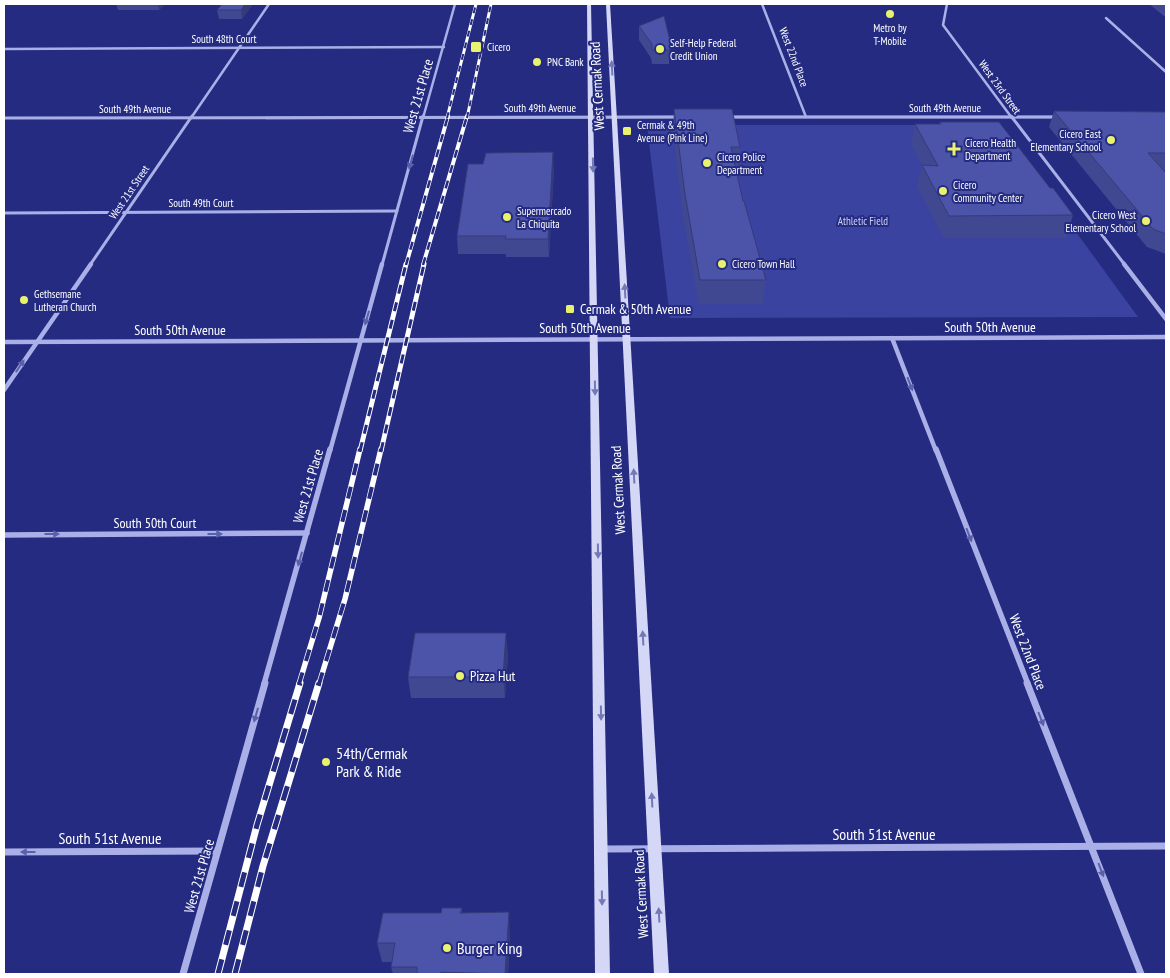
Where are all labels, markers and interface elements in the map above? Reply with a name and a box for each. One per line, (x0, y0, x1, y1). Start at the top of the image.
marker: Metro by T-Mobile (884, 8, 896, 20)
place label: Metro by T-Mobile (873, 21, 908, 48)
street label: West 22nd Place (776, 25, 812, 89)
street label: South 48th Court (191, 32, 257, 46)
place label: Self-Help Federal Credit Union (670, 36, 737, 63)
marker: Cicero (469, 40, 483, 54)
place label: Cicero (487, 40, 511, 54)
street label: West Cermak Road (586, 41, 608, 131)
marker: Self-Help Federal Credit Union (654, 43, 666, 55)
place label: PNC Bank (547, 55, 584, 69)
marker: PNC Bank (531, 56, 543, 68)
street label: West 21st Place (399, 57, 437, 135)
street label: West 23rd Street (976, 57, 1024, 117)
one-way arrow (607, 60, 615, 76)
street label: South 49th Avenue (504, 101, 576, 115)
street label: South 49th Avenue (909, 101, 981, 115)
street label: South 49th Avenue (99, 102, 171, 116)
place label: Cermak & 49th Avenue (Pink Line) (637, 118, 708, 145)
marker: Cermak & 49th Avenue (Pink Line) (621, 125, 633, 137)
place label: Cicero East Elementary School (1031, 127, 1101, 154)
marker: Cicero East Elementary School (1105, 134, 1117, 146)
place label: Cicero Health Department (965, 136, 1016, 163)
marker: Cicero Health Department (947, 142, 961, 156)
place label: Cicero Police Department (717, 150, 766, 177)
one-way arrow (407, 154, 415, 169)
marker: Cicero Police Department (701, 157, 713, 169)
one-way arrow (589, 158, 597, 174)
street label: West 21st Street (106, 162, 152, 222)
place label: Cicero Community Center (953, 178, 1023, 205)
marker: Cicero Community Center (937, 185, 949, 197)
street label: South 49th Court (168, 196, 234, 210)
place label: Supermercado La Chiquita (517, 204, 572, 231)
place label: Cicero West Elementary School (1066, 208, 1136, 235)
marker: Supermercado La Chiquita (501, 211, 513, 223)
park label: Athletic Field (838, 214, 888, 228)
marker: Cicero West Elementary School (1140, 215, 1152, 227)
place label: Cicero Town Hall (732, 257, 795, 271)
marker: Cicero Town Hall (716, 258, 728, 270)
one-way arrow (620, 282, 628, 298)
place label: Gethsemane Lutheran Church (34, 287, 97, 314)
marker: Gethsemane Lutheran Church (18, 294, 30, 306)
place label: Cermak & 50th Avenue (580, 300, 691, 318)
marker: Cermak & 50th Avenue (564, 303, 576, 315)
one-way arrow (363, 311, 371, 326)
street label: South 50th Avenue (944, 318, 1036, 336)
street label: South 50th Avenue (539, 319, 631, 337)
street label: South 50th Avenue (134, 321, 226, 339)
one-way arrow (15, 359, 25, 372)
one-way arrow (906, 377, 914, 392)
one-way arrow (592, 381, 600, 397)
street label: West Cermak Road (607, 445, 629, 535)
street label: West 21st Place (289, 447, 327, 525)
one-way arrow (629, 467, 637, 483)
street label: South 50th Court (114, 514, 197, 532)
one-way arrow (965, 528, 973, 543)
one-way arrow (45, 530, 61, 538)
one-way arrow (207, 530, 223, 538)
one-way arrow (594, 543, 602, 559)
one-way arrow (295, 551, 303, 566)
street label: West 22nd Place (1005, 612, 1051, 693)
one-way arrow (639, 629, 647, 645)
place label: Pizza Hut (470, 667, 516, 685)
marker: Pizza Hut (454, 670, 466, 682)
one-way arrow (597, 705, 605, 721)
one-way arrow (251, 708, 259, 723)
one-way arrow (1037, 712, 1045, 727)
place label: 54th/Cermak Park & Ride (336, 743, 408, 781)
marker: 54th/Cermak Park & Ride (320, 756, 332, 768)
one-way arrow (648, 792, 656, 808)
street label: South 51st Avenue (832, 824, 936, 844)
street label: South 51st Avenue (58, 828, 162, 848)
street label: West 21st Place (180, 837, 218, 915)
one-way arrow (20, 848, 36, 856)
street label: West Cermak Road (630, 849, 652, 939)
one-way arrow (1097, 863, 1105, 877)
one-way arrow (598, 890, 606, 906)
one-way arrow (654, 907, 662, 923)
place label: Burger King (457, 938, 522, 958)
marker: Burger King (441, 942, 453, 954)

